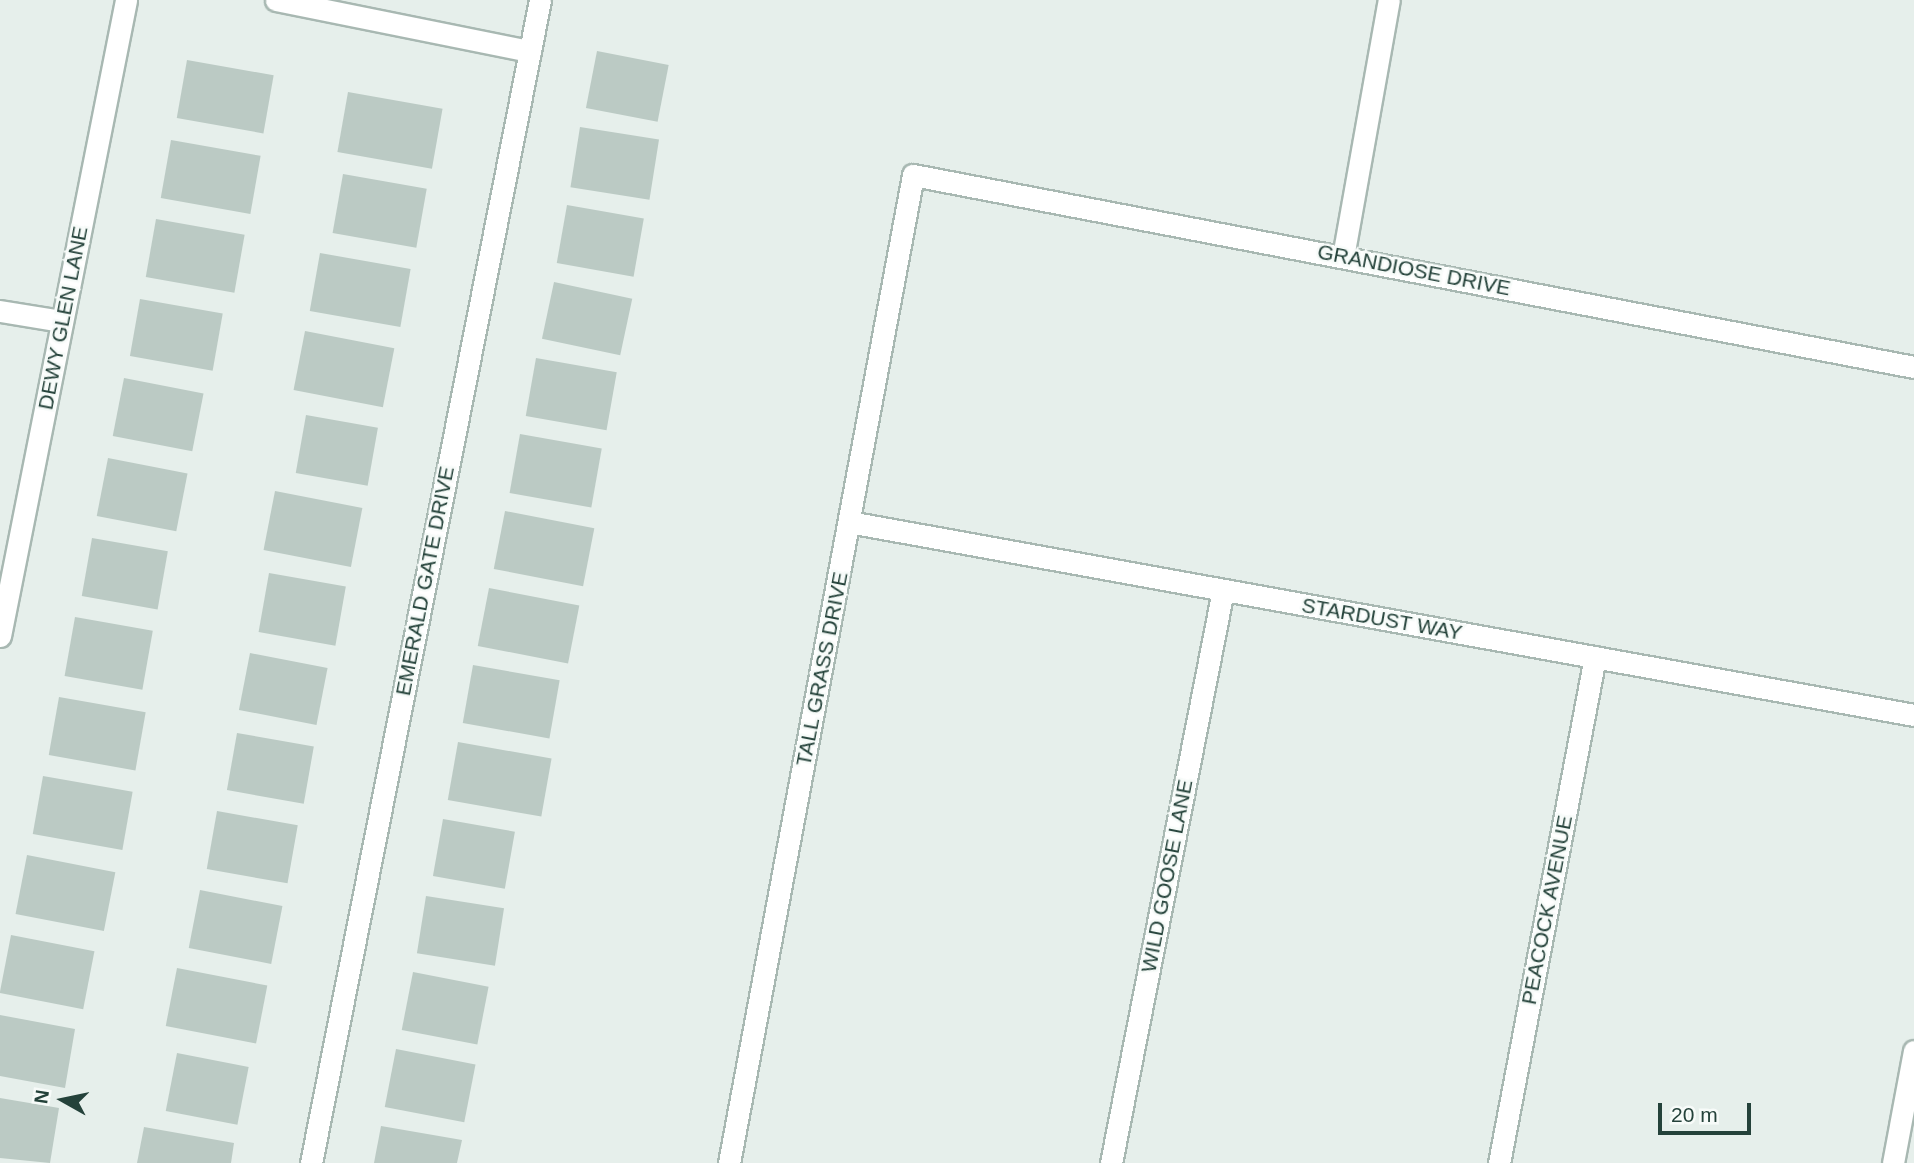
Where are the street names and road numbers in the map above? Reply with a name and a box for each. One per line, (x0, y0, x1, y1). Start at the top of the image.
street label: DEWY GLEN LANE (33, 224, 93, 412)
street label: GRANDIOSE DRIVE (1315, 239, 1513, 301)
street label: EMERALD GATE DRIVE (390, 464, 460, 698)
street label: TALL GRASS DRIVE (791, 569, 853, 769)
street label: STARDUST WAY (1300, 592, 1464, 646)
street label: WILD GOOSE LANE (1136, 777, 1198, 975)
street label: PEACOCK AVENUE (1516, 813, 1578, 1007)

